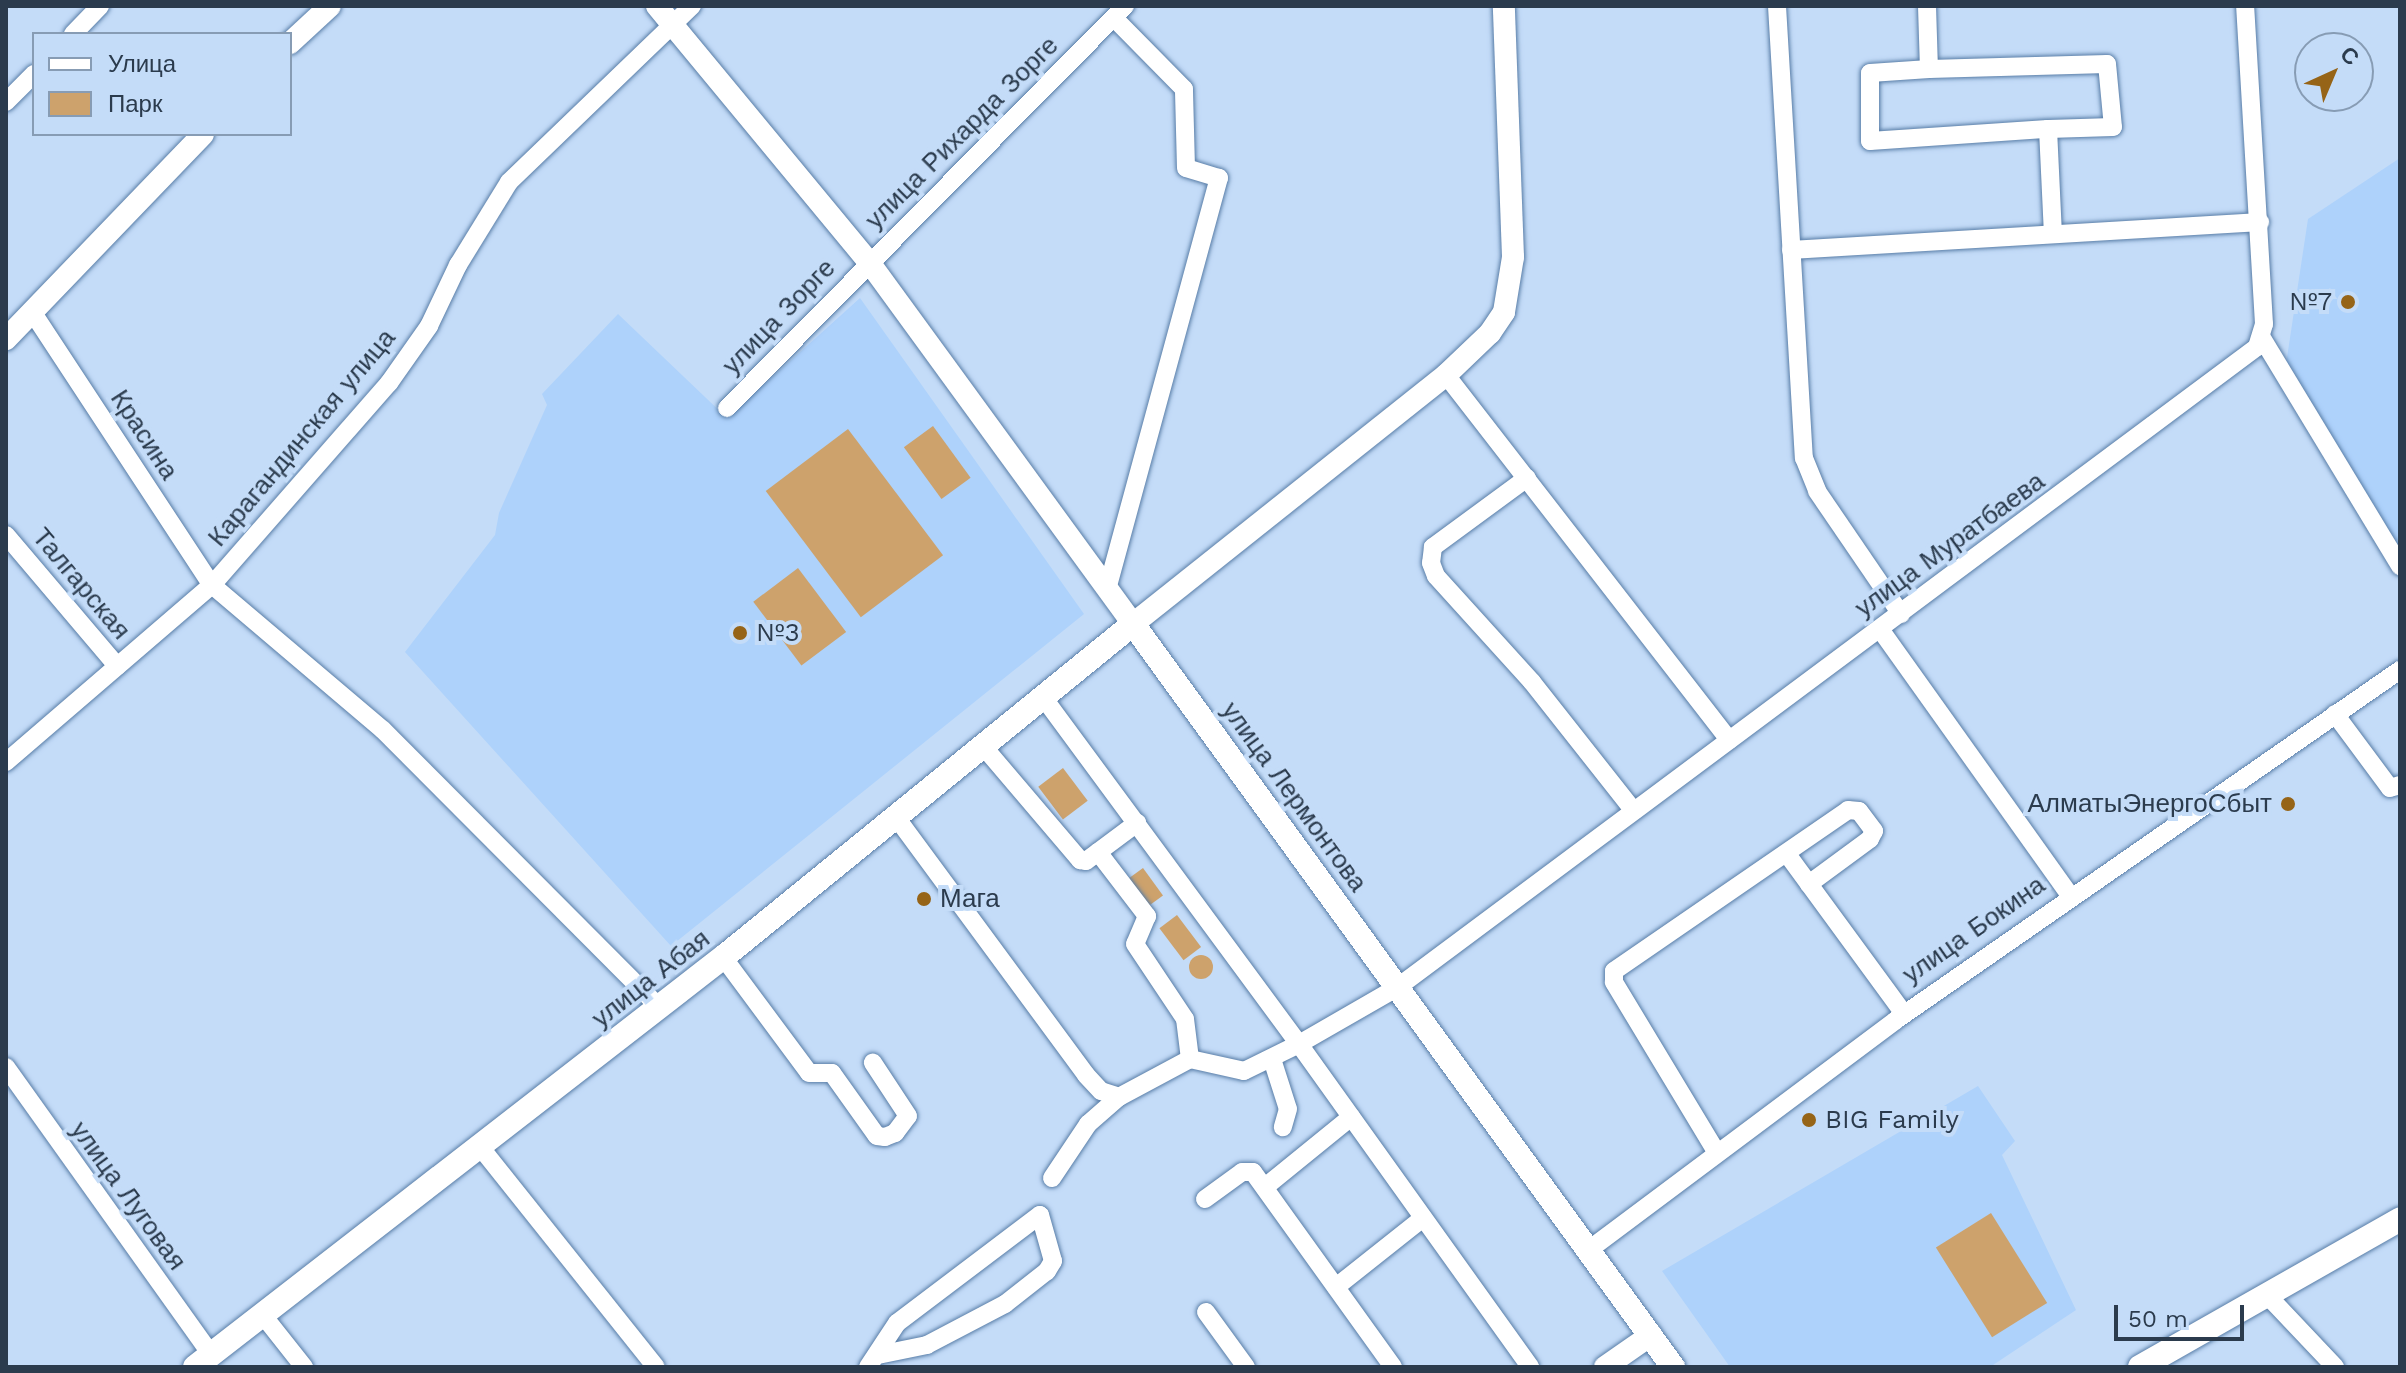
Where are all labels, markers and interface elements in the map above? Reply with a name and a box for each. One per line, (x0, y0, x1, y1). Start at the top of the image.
street label: улица Рихарда Зорге (859, 30, 1065, 236)
legend (32, 32, 292, 136)
north arrow (2294, 32, 2374, 112)
text: С (2335, 41, 2364, 70)
text: Улица (108, 50, 176, 78)
text: Парк (108, 90, 162, 118)
street label: улица Зорге (716, 253, 842, 381)
place label: №7 (2289, 286, 2332, 318)
marker: №7 (2339, 293, 2357, 311)
street label: Карагандинская улица (202, 323, 402, 553)
street label: Красина (104, 384, 184, 486)
street label: улица Муратбаева (1849, 466, 2051, 624)
street label: Талгарская (25, 522, 137, 646)
place label: №3 (756, 617, 800, 649)
marker: №3 (731, 624, 749, 642)
street label: улица Лермонтова (1215, 696, 1373, 898)
place label: АлматыЭнергоСбыт (2028, 788, 2272, 820)
marker: АлматыЭнергоСбыт (2279, 795, 2297, 813)
street label: улица Бокина (1897, 869, 2051, 991)
place label: Мага (940, 883, 1000, 915)
marker: Мага (915, 890, 933, 908)
street label: улица Абая (586, 923, 716, 1035)
place label: BIG Family (1825, 1104, 1959, 1136)
marker: BIG Family (1800, 1111, 1818, 1129)
street label: улица Луговая (64, 1116, 192, 1276)
scale bar (2118, 1289, 2248, 1339)
text: 50 m (2128, 1305, 2188, 1333)

